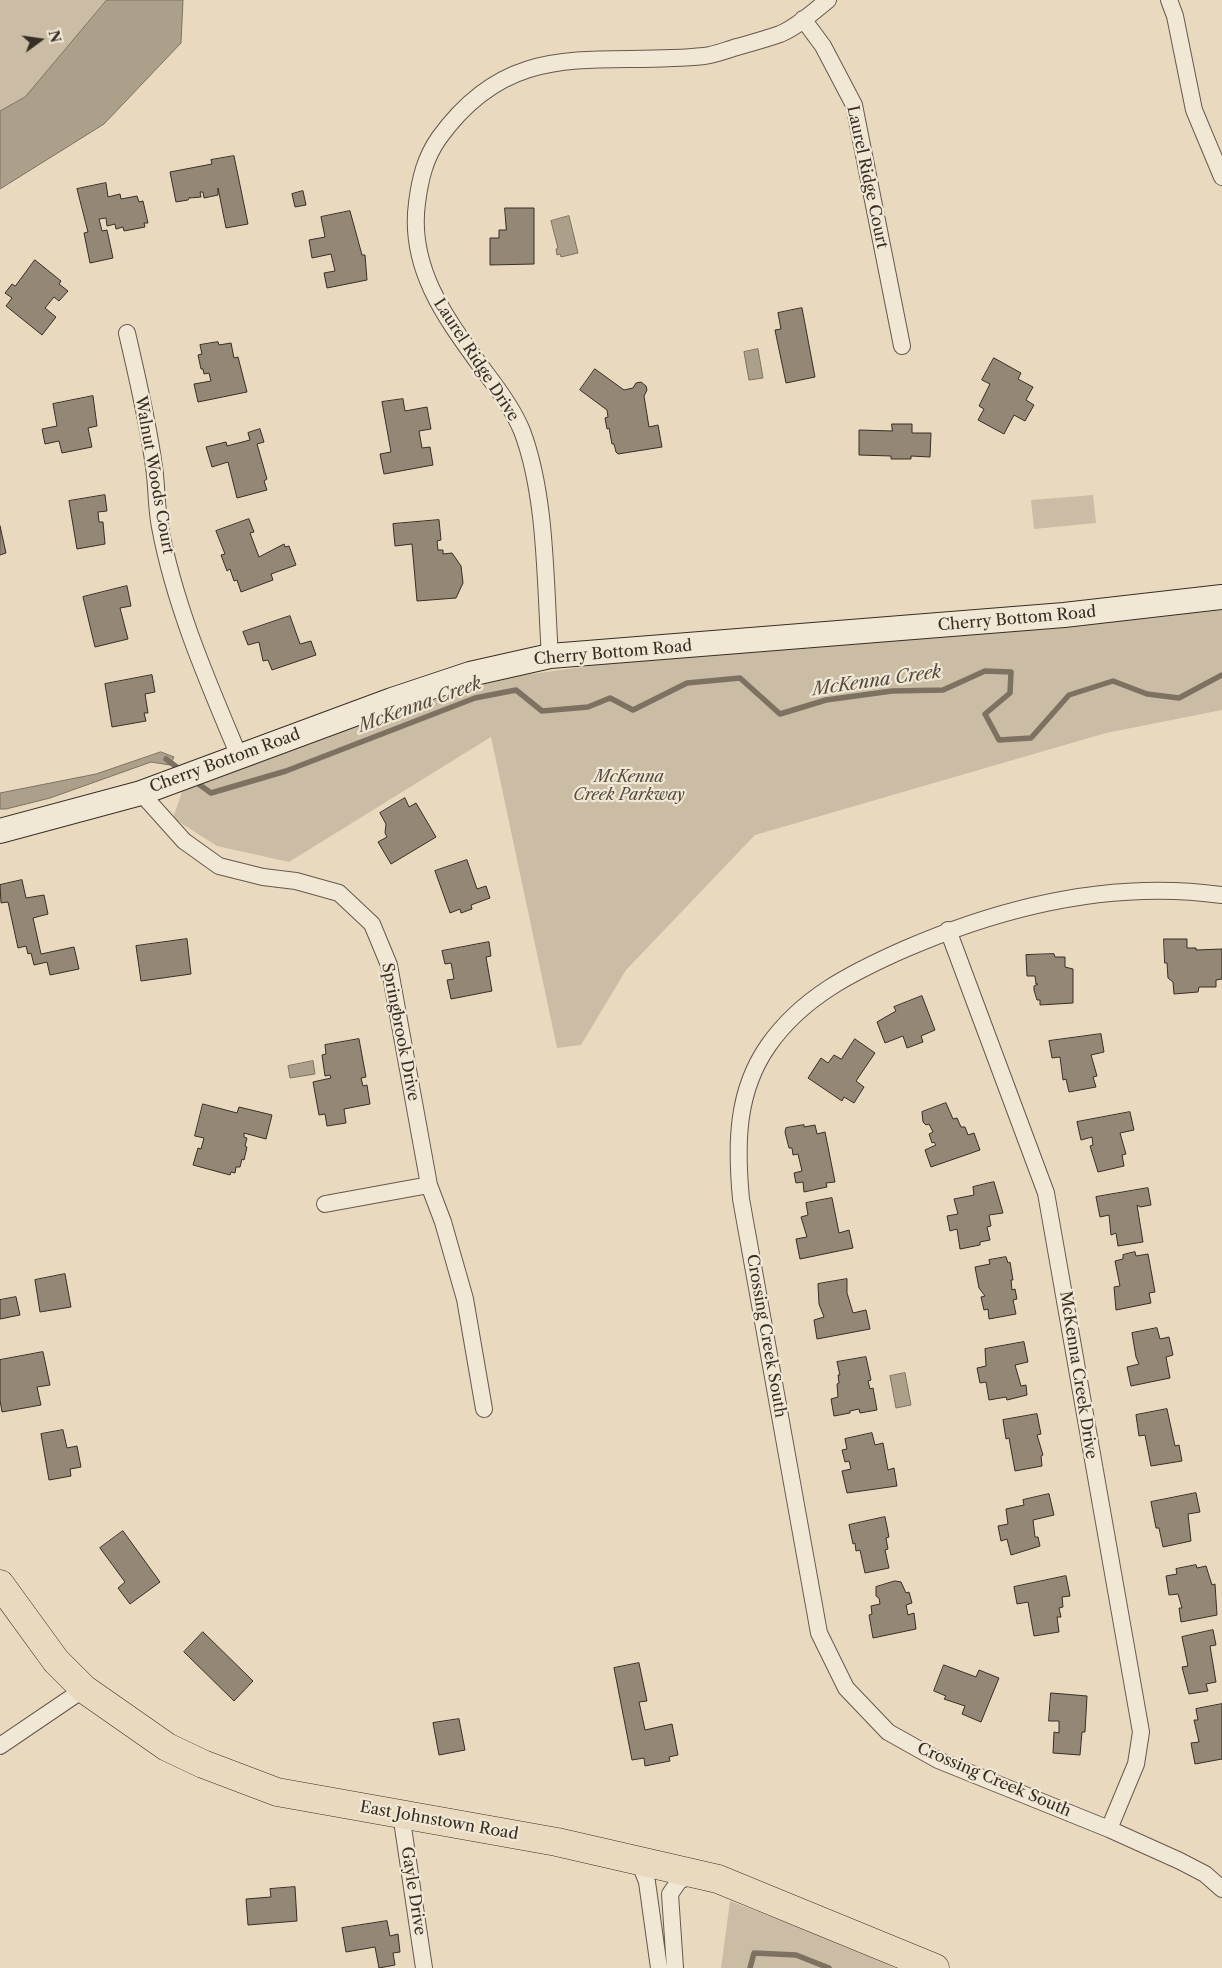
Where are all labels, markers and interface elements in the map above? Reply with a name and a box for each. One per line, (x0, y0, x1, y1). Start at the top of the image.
north arrow (15, 15, 65, 65)
text: N (44, 28, 65, 44)
street label: Laurel Ridge Court (842, 104, 892, 250)
street label: Laurel Ridge Drive (429, 295, 523, 425)
street label: Walnut Woods Court (131, 394, 177, 556)
street label: Cherry Bottom Road (937, 603, 1097, 635)
street label: Cherry Bottom Road (533, 637, 693, 669)
water label: McKenna Creek (811, 661, 943, 701)
water label: McKenna Creek (355, 673, 485, 737)
street label: Cherry Bottom Road (147, 725, 303, 797)
park label: McKenna Creek Parkway (573, 767, 685, 805)
street label: Springbrook Drive (377, 961, 423, 1103)
street label: Crossing Creek South (742, 1253, 790, 1419)
street label: McKenna Creek Drive (1055, 1290, 1101, 1460)
street label: Crossing Creek South (914, 1739, 1074, 1821)
street label: East Johnstown Road (358, 1798, 520, 1844)
street label: Gayle Drive (397, 1845, 429, 1937)

